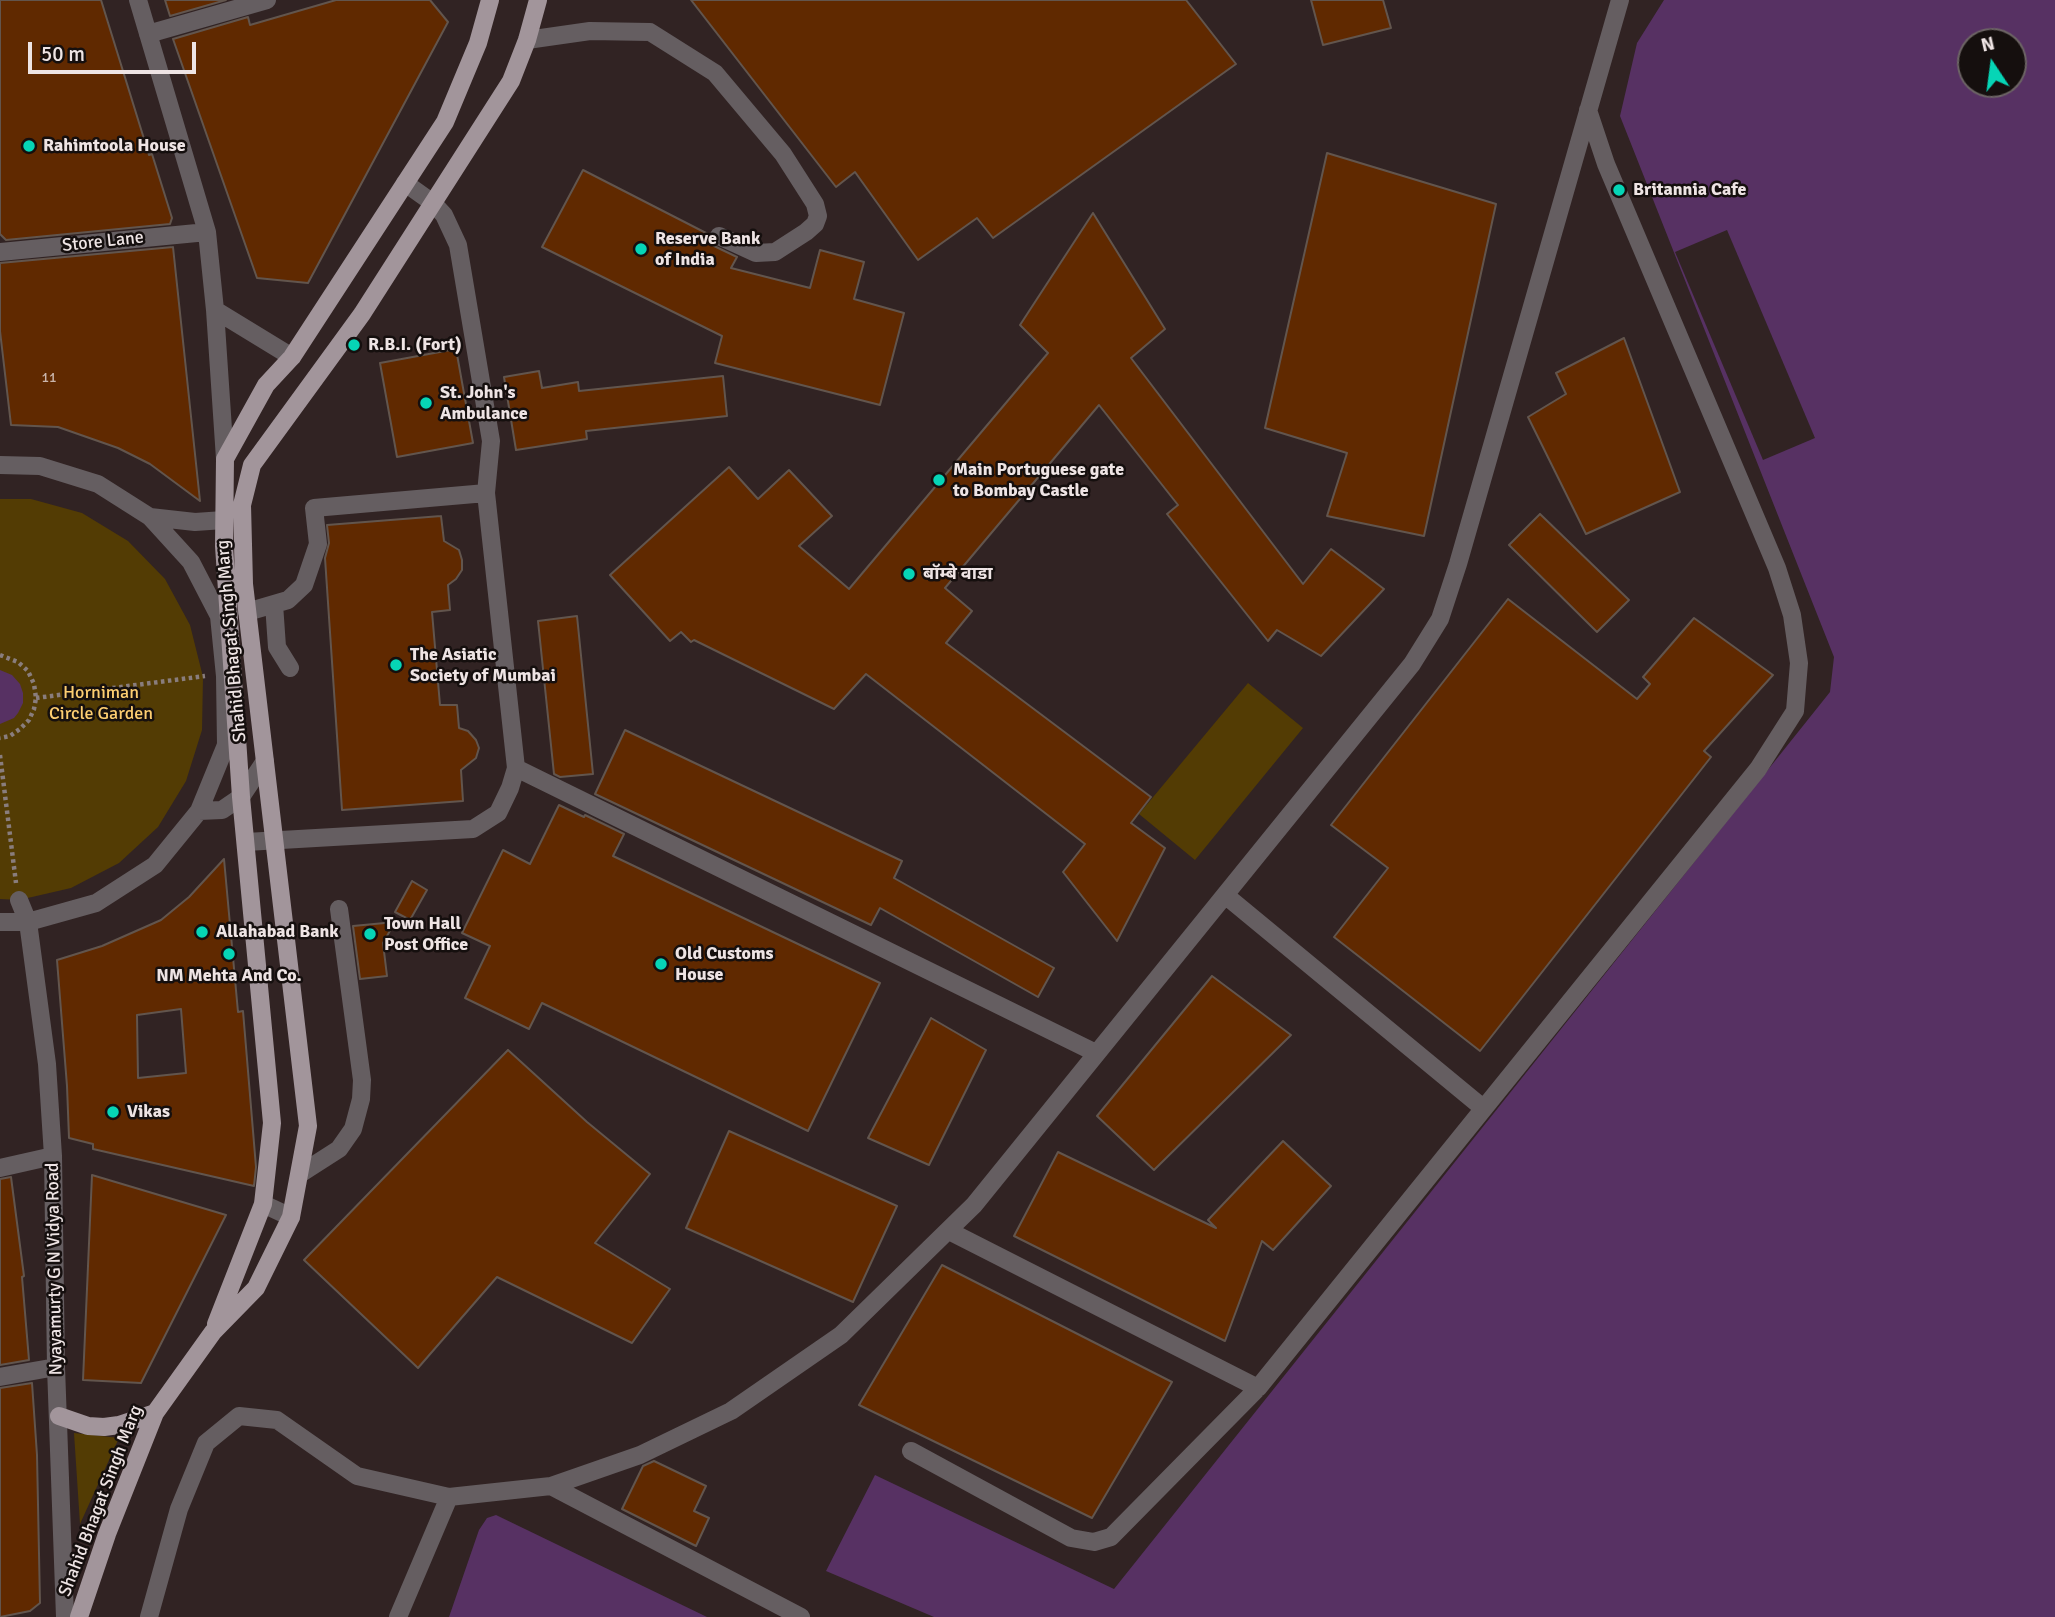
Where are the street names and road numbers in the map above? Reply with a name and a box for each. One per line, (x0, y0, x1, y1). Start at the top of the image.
street label: Store Lane (61, 227, 145, 257)
street label: Shahid Bhagat Singh Marg (212, 539, 252, 743)
street label: Nyayamurty G N Vidya Road (42, 1162, 68, 1376)
street label: Shahid Bhagat Singh Marg (55, 1402, 147, 1600)

